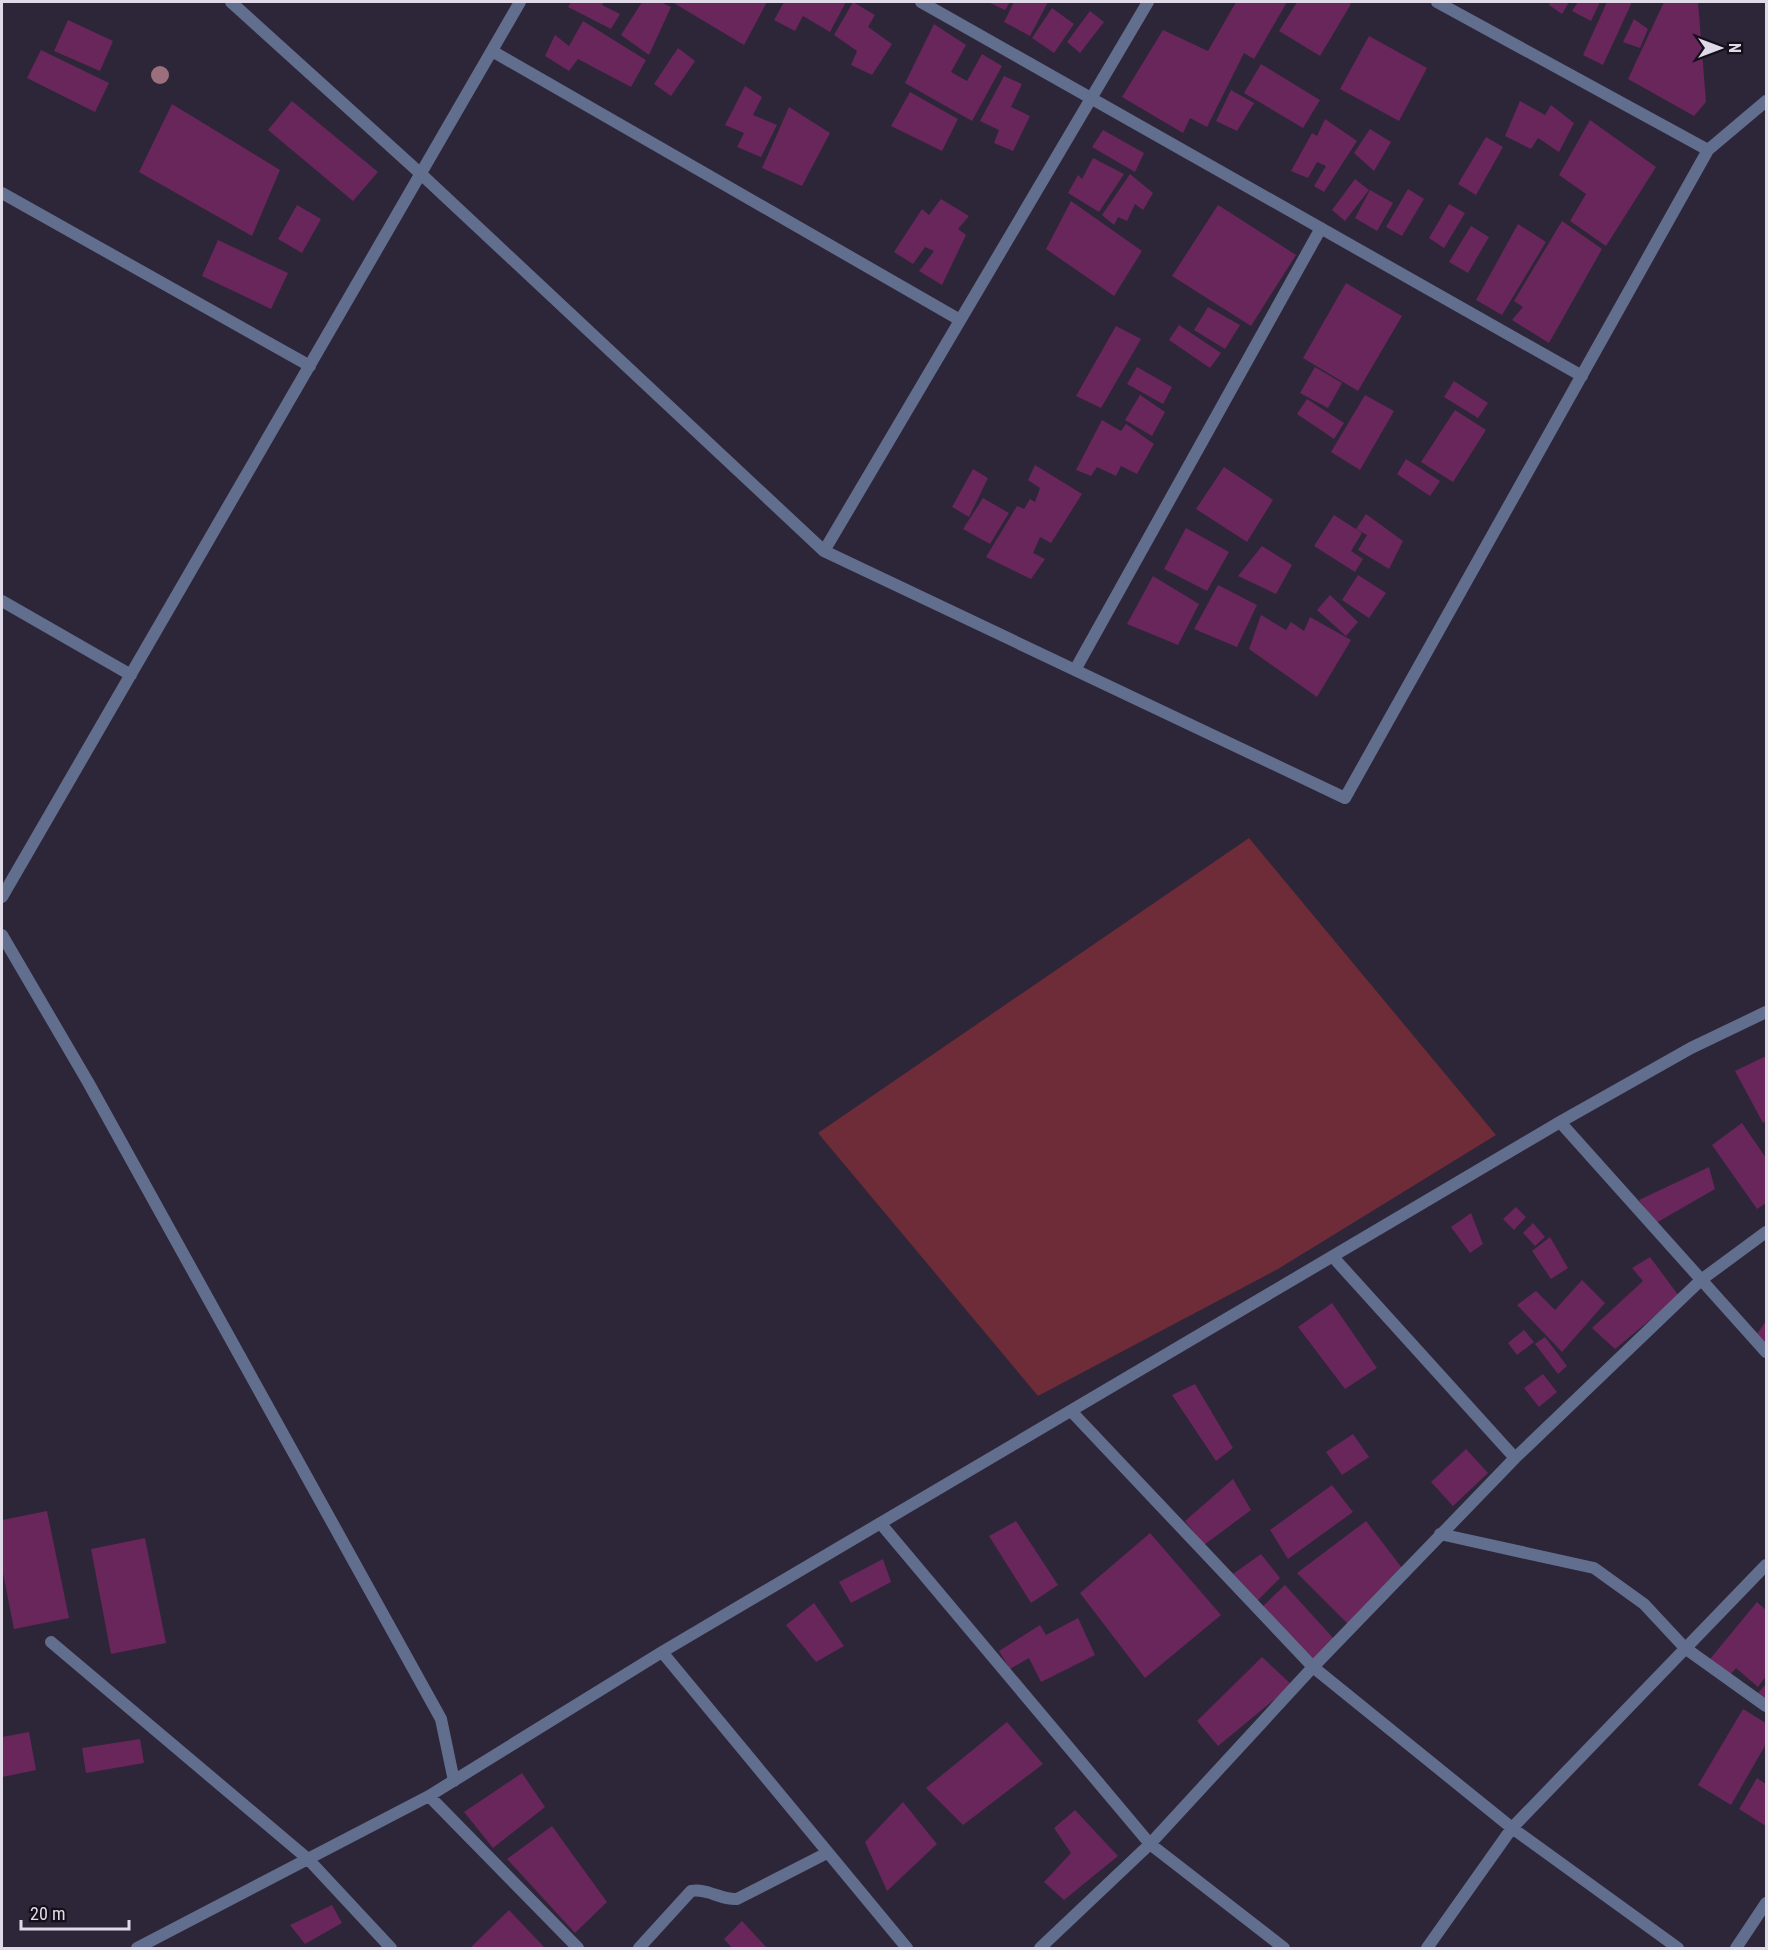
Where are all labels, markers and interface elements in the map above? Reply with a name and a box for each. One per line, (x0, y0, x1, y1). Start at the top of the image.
north arrow (1690, 18, 1750, 78)
text: N (1725, 43, 1744, 53)
scale bar (21, 1893, 129, 1931)
text: 20 m (30, 1903, 65, 1924)

